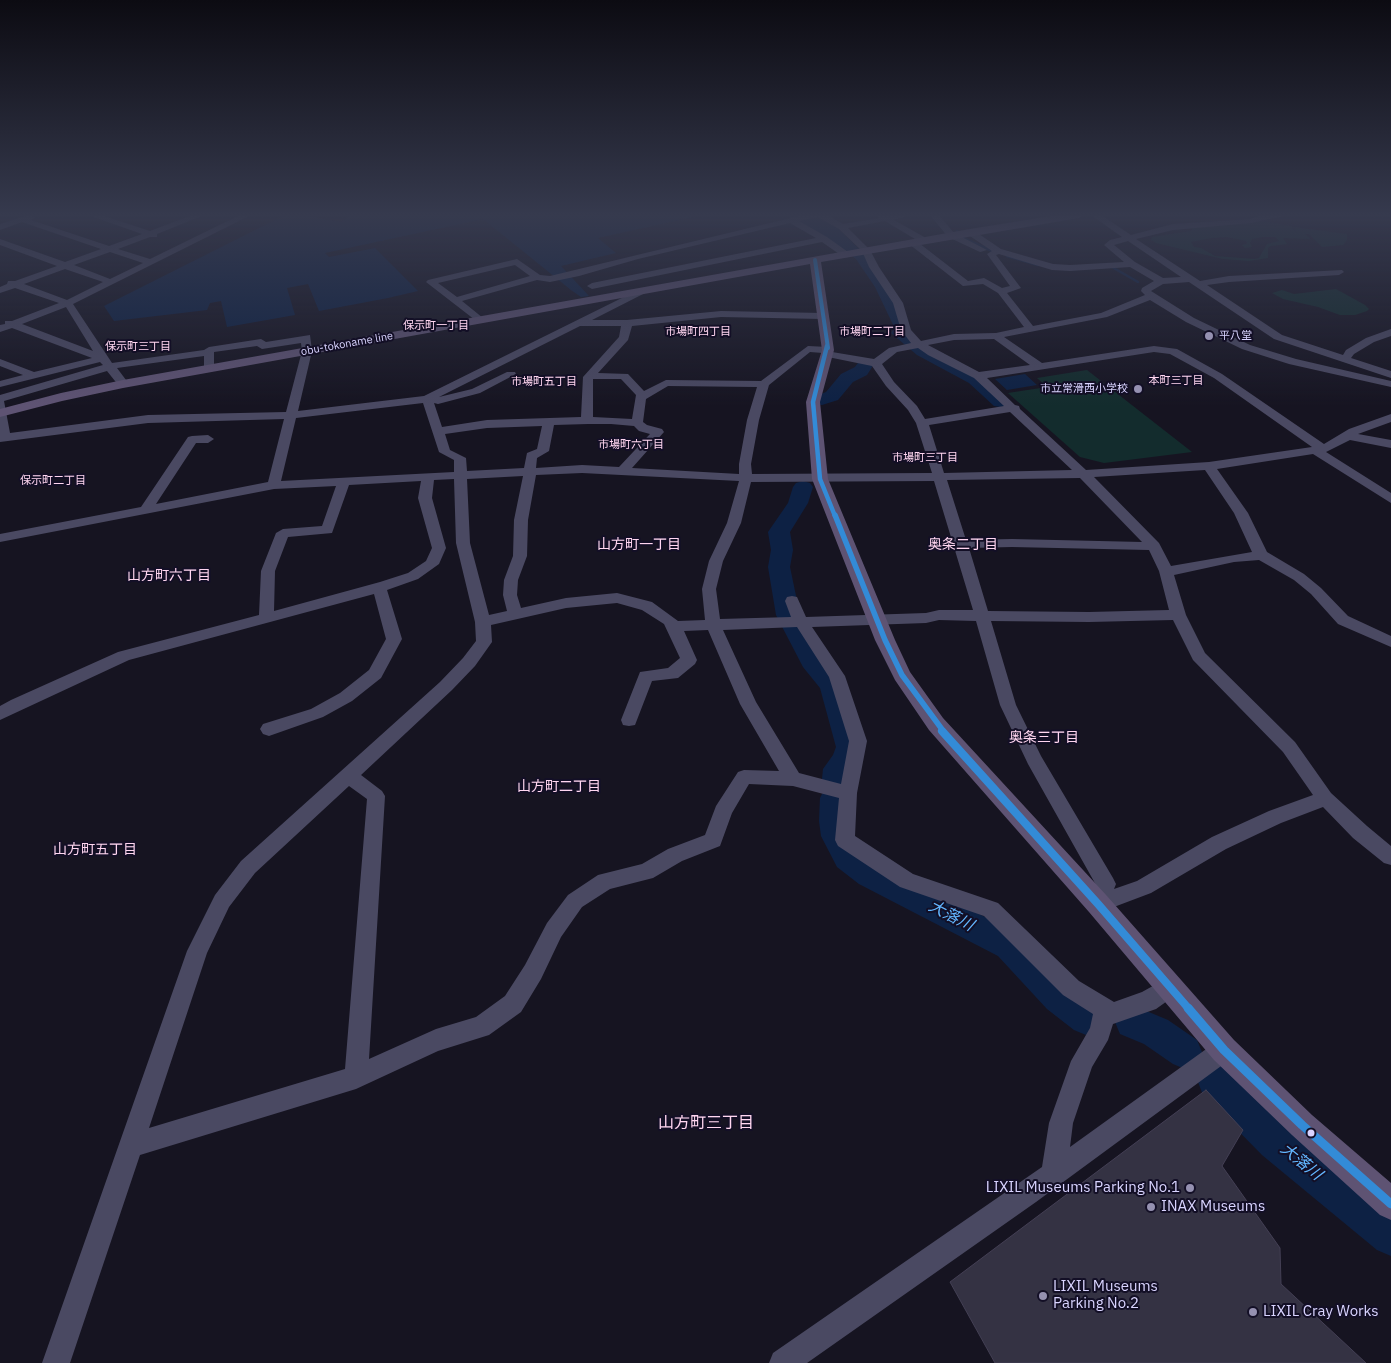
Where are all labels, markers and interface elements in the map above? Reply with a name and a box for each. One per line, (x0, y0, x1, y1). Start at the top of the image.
district label: 保示町一丁目 (403, 319, 469, 333)
district label: 市場町四丁目 (665, 325, 731, 339)
district label: 市場町二丁目 (839, 325, 905, 339)
street label: obu-tokoname line (300, 329, 394, 359)
place label: 平八堂 (1219, 329, 1252, 343)
marker: 平八堂 (1203, 330, 1215, 342)
district label: 保示町三丁目 (105, 340, 171, 354)
district label: 本町三丁目 (1149, 374, 1203, 388)
district label: 市場町五丁目 (511, 375, 577, 389)
place label: 市立常滑西小学校 (1040, 382, 1128, 396)
marker: 市立常滑西小学校 (1132, 383, 1144, 395)
district label: 市場町六丁目 (598, 438, 664, 452)
district label: 市場町三丁目 (892, 451, 958, 465)
district label: 保示町二丁目 (20, 474, 86, 488)
district label: 山方町一丁目 (597, 537, 681, 553)
district label: 奥条二丁目 (928, 537, 998, 553)
district label: 山方町六丁目 (127, 568, 211, 584)
district label: 奥条三丁目 (1009, 730, 1079, 746)
district label: 山方町二丁目 (517, 779, 601, 795)
district label: 山方町五丁目 (53, 842, 137, 858)
water label: 大落川 (925, 897, 977, 935)
district label: 山方町三丁目 (658, 1113, 754, 1133)
unlabelled marker (1306, 1128, 1316, 1138)
water label: 大落川 (1276, 1139, 1326, 1185)
place label: LIXIL Museums Parking No.1 (986, 1179, 1180, 1197)
marker: LIXIL Museums Parking No.1 (1184, 1182, 1196, 1194)
place label: INAX Museums (1161, 1198, 1265, 1216)
marker: INAX Museums (1145, 1201, 1157, 1213)
place label: LIXIL Museums Parking No.2 (1053, 1278, 1158, 1313)
marker: LIXIL Museums Parking No.2 (1037, 1290, 1049, 1302)
place label: LIXIL Cray Works (1263, 1303, 1379, 1321)
marker: LIXIL Cray Works (1247, 1306, 1259, 1318)

